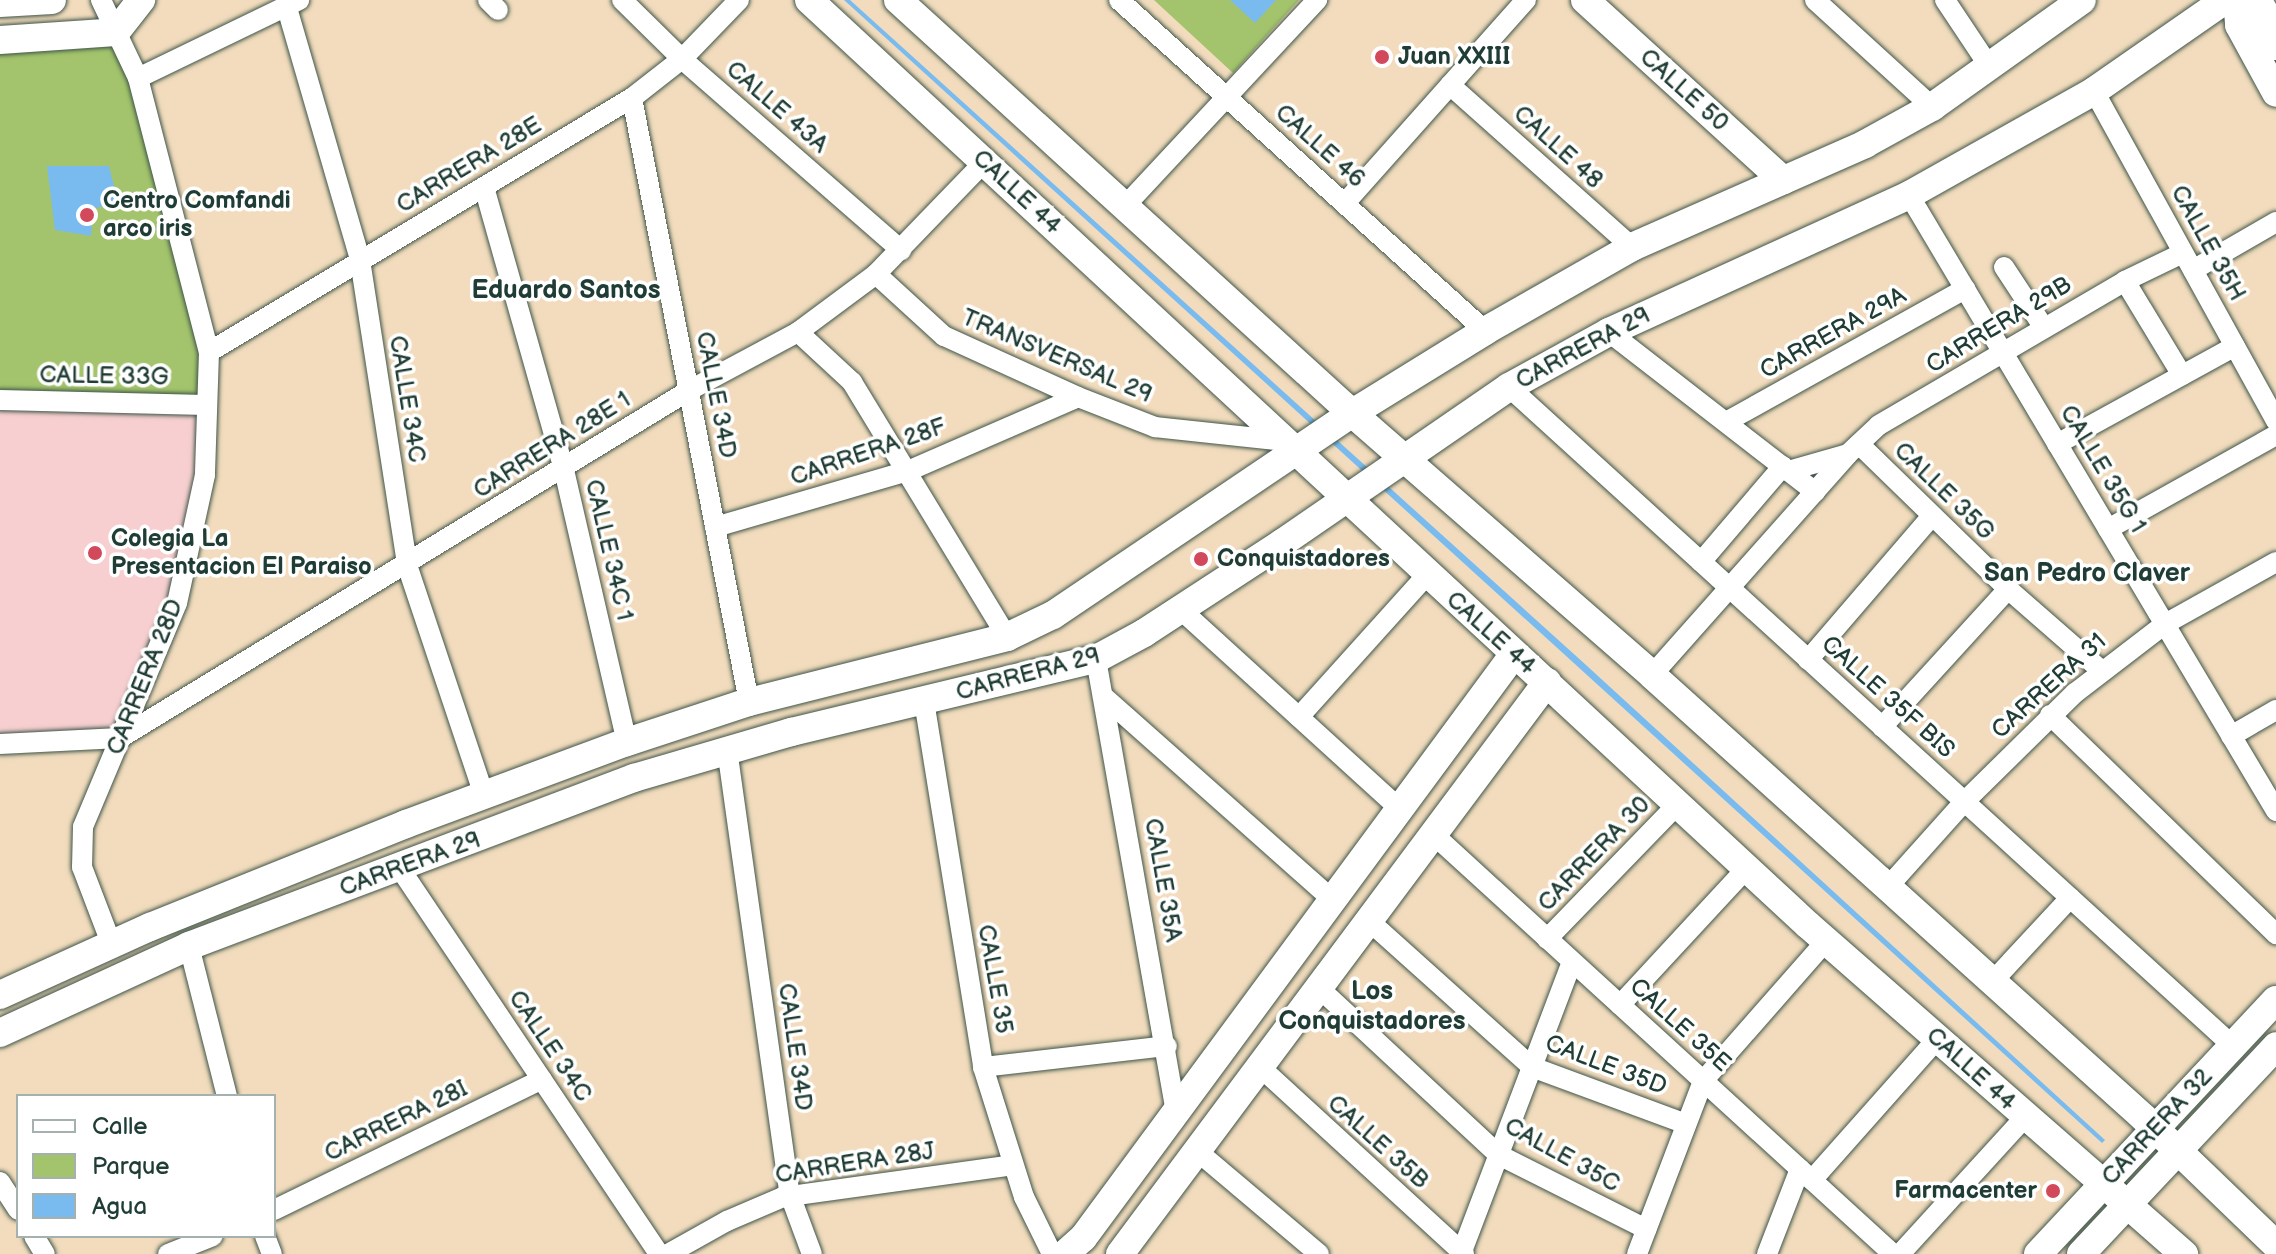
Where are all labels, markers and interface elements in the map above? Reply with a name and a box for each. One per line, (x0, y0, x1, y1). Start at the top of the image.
place label: Juan XXIII (1398, 43, 1510, 71)
street label: CALLE 50 (1634, 43, 1734, 137)
marker: Juan XXIII (1373, 48, 1391, 66)
street label: CALLE 43A (720, 55, 834, 159)
street label: CALLE 46 (1269, 98, 1371, 194)
street label: CALLE 48 (1507, 99, 1609, 195)
street label: CARRERA 28E (391, 110, 547, 220)
street label: CALLE 44 (967, 144, 1067, 240)
street label: CALLE 35H (2164, 180, 2252, 306)
place label: Centro Comfandi arco iris (103, 187, 291, 243)
marker: Centro Comfandi arco iris (78, 206, 96, 224)
street label: CARRERA 29B (1921, 270, 2077, 380)
district label: Eduardo Santos (471, 275, 661, 307)
street label: CARRERA 29A (1755, 281, 1911, 385)
street label: CARRERA 29 (1511, 301, 1655, 395)
street label: TRANSVERSAL 29 (958, 303, 1156, 409)
street label: CALLE 34D (690, 329, 742, 461)
street label: CALLE 34C (383, 333, 431, 465)
street label: CALLE 33G (39, 360, 169, 392)
street label: CARRERA 28E 1 (468, 385, 636, 505)
street label: CALLE 35G 1 (2054, 400, 2152, 538)
street label: CARRERA 28F (787, 412, 949, 492)
street label: CALLE 35G (1888, 436, 2000, 546)
street label: CALLE 34C 1 (579, 477, 639, 623)
place label: Colegia La Presentacion El Paraiso (111, 525, 372, 581)
marker: Colegia La Presentacion El Paraiso (86, 544, 104, 562)
place label: Conquistadores (1217, 545, 1390, 573)
marker: Conquistadores (1192, 550, 1210, 568)
district label: San Pedro Claver (1984, 558, 2190, 590)
street label: CALLE 44 (1440, 585, 1542, 681)
street label: CARRERA 28D (101, 595, 189, 759)
street label: CARRERA 31 (1986, 627, 2112, 745)
street label: CALLE 35F BIS (1815, 630, 1961, 764)
street label: CARRERA 29 (953, 641, 1103, 707)
street label: CARRERA 30 (1532, 790, 1656, 918)
street label: CALLE 35A (1138, 816, 1188, 944)
street label: CARRERA 29 (336, 825, 484, 903)
street label: CALLE 35 (971, 922, 1019, 1036)
street label: CALLE 35E (1624, 972, 1736, 1078)
district label: Los Conquistadores (1278, 976, 1466, 1038)
street label: CALLE 34D (772, 981, 818, 1113)
street label: CALLE 34C (502, 985, 598, 1107)
street label: CALLE 44 (1920, 1021, 2022, 1117)
street label: CALLE 35D (1541, 1029, 1671, 1101)
street label: CARRERA 32 (2096, 1063, 2218, 1191)
street label: CARRERA 28I (320, 1074, 472, 1168)
street label: CALLE 35B (1321, 1089, 1435, 1195)
legend (16, 1094, 276, 1238)
text: Calle (92, 1112, 147, 1141)
street label: CALLE 35C (1499, 1112, 1625, 1198)
street label: CARRERA 28J (773, 1136, 937, 1190)
text: Parque (92, 1152, 170, 1181)
place label: Farmacenter (1894, 1177, 2037, 1205)
marker: Farmacenter (2044, 1182, 2062, 1200)
text: Agua (92, 1192, 147, 1221)

